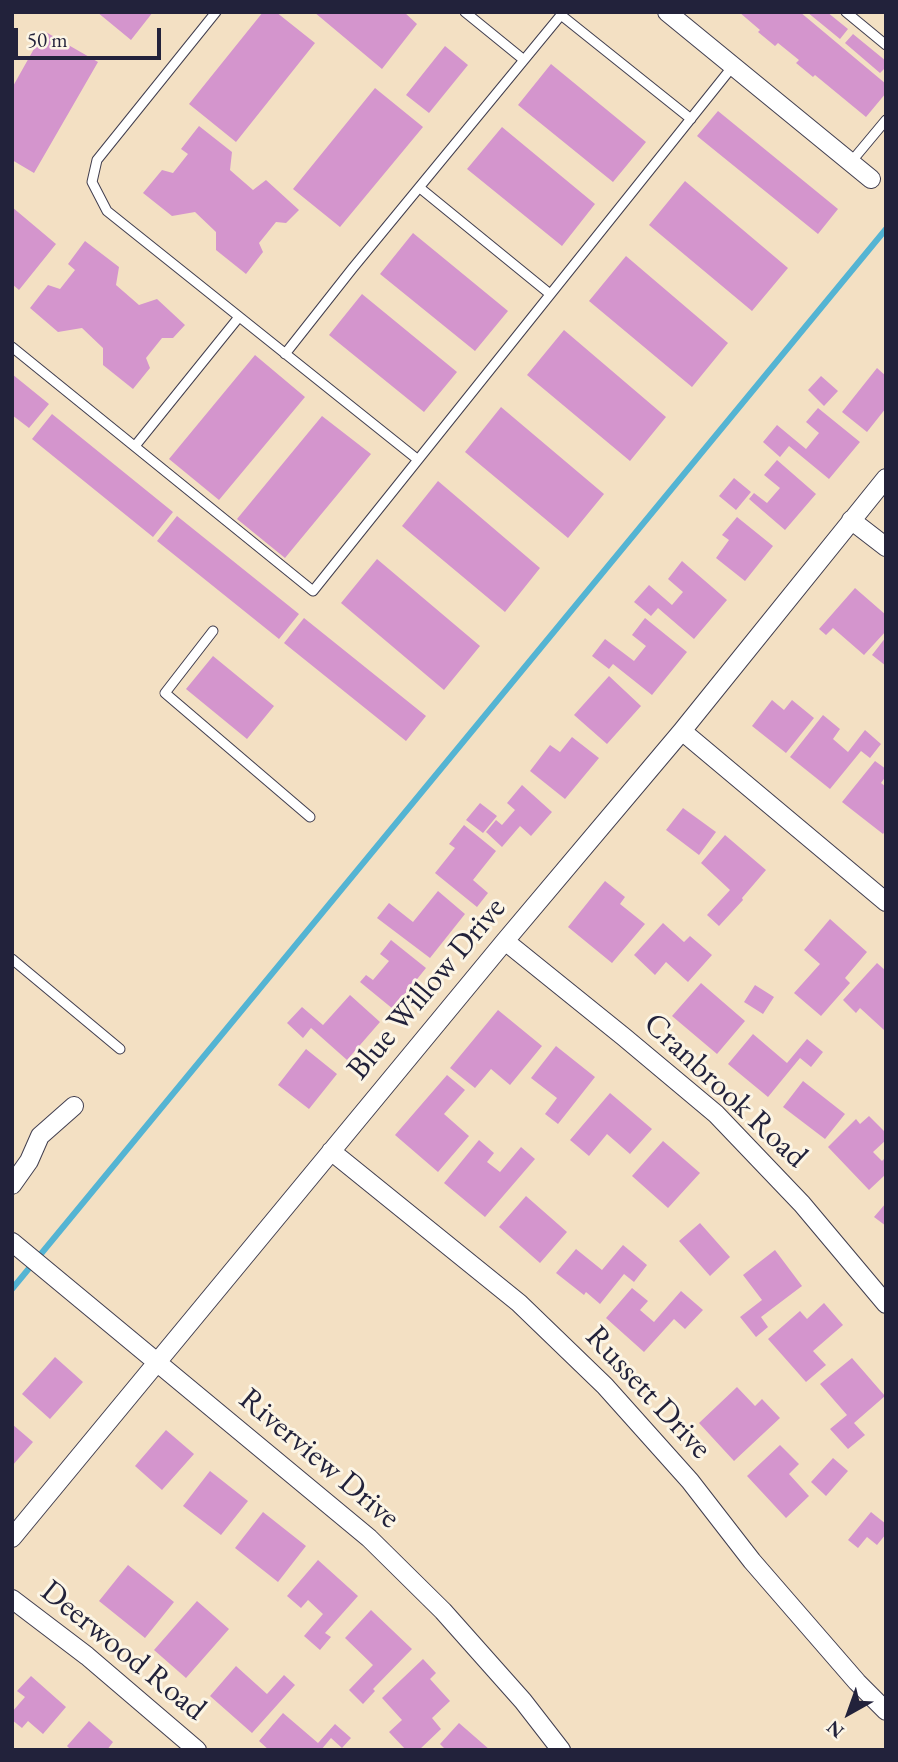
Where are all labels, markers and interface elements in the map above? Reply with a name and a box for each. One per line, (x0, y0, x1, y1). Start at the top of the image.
scale bar (18, 14, 164, 58)
text: 50 m (27, 26, 68, 53)
street label: Blue Willow Drive (340, 890, 514, 1088)
street label: Cranbrook Road (635, 1005, 815, 1177)
street label: Russett Drive (577, 1319, 719, 1467)
street label: Riverview Drive (231, 1381, 407, 1537)
street label: Deerwood Road (32, 1573, 214, 1729)
north arrow (814, 1678, 884, 1748)
text: N (821, 1715, 849, 1744)

